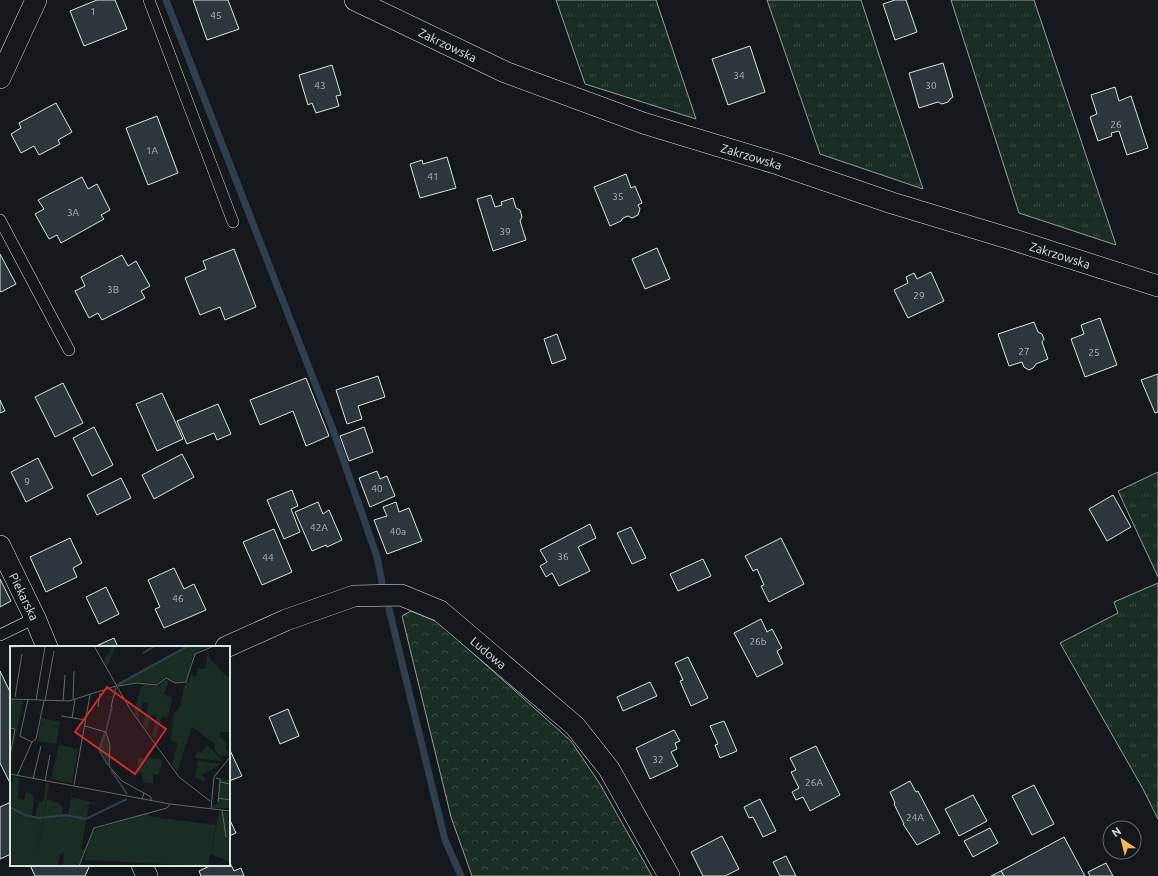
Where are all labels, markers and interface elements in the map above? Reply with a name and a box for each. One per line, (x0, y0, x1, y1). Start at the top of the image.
house number: 1 (90, 6, 96, 17)
house number: 45 (210, 10, 222, 21)
street label: Zakrzowska (417, 25, 479, 64)
house number: 34 (733, 70, 745, 81)
house number: 43 (314, 80, 326, 91)
house number: 30 (925, 80, 937, 91)
house number: 26 (1110, 119, 1122, 130)
street label: Zakrzowska (720, 141, 784, 171)
house number: 1A (146, 145, 159, 156)
house number: 41 (427, 171, 439, 182)
house number: 35 (612, 191, 624, 202)
house number: 3A (67, 207, 80, 218)
house number: 39 (499, 226, 511, 237)
street label: Zakrzowska (1028, 239, 1092, 270)
house number: 3B (107, 284, 119, 295)
house number: 29 (913, 290, 925, 301)
house number: 27 (1018, 346, 1030, 357)
house number: 25 (1088, 347, 1100, 358)
house number: 9 (24, 476, 30, 487)
house number: 40 (371, 483, 383, 494)
house number: 42A (310, 522, 328, 533)
house number: 40a (390, 526, 406, 537)
house number: 36 (557, 551, 569, 562)
house number: 44 (262, 552, 274, 563)
street label: Piekarska (7, 571, 41, 622)
house number: 46 (172, 593, 184, 604)
street label: Ludowa (468, 634, 509, 671)
house number: 26b (749, 636, 767, 647)
inset map (10, 646, 230, 866)
house number: 32 (652, 754, 664, 765)
house number: 26A (805, 777, 823, 788)
house number: 24A (906, 812, 924, 823)
north arrow (1102, 820, 1142, 860)
text: N (1109, 825, 1123, 839)

